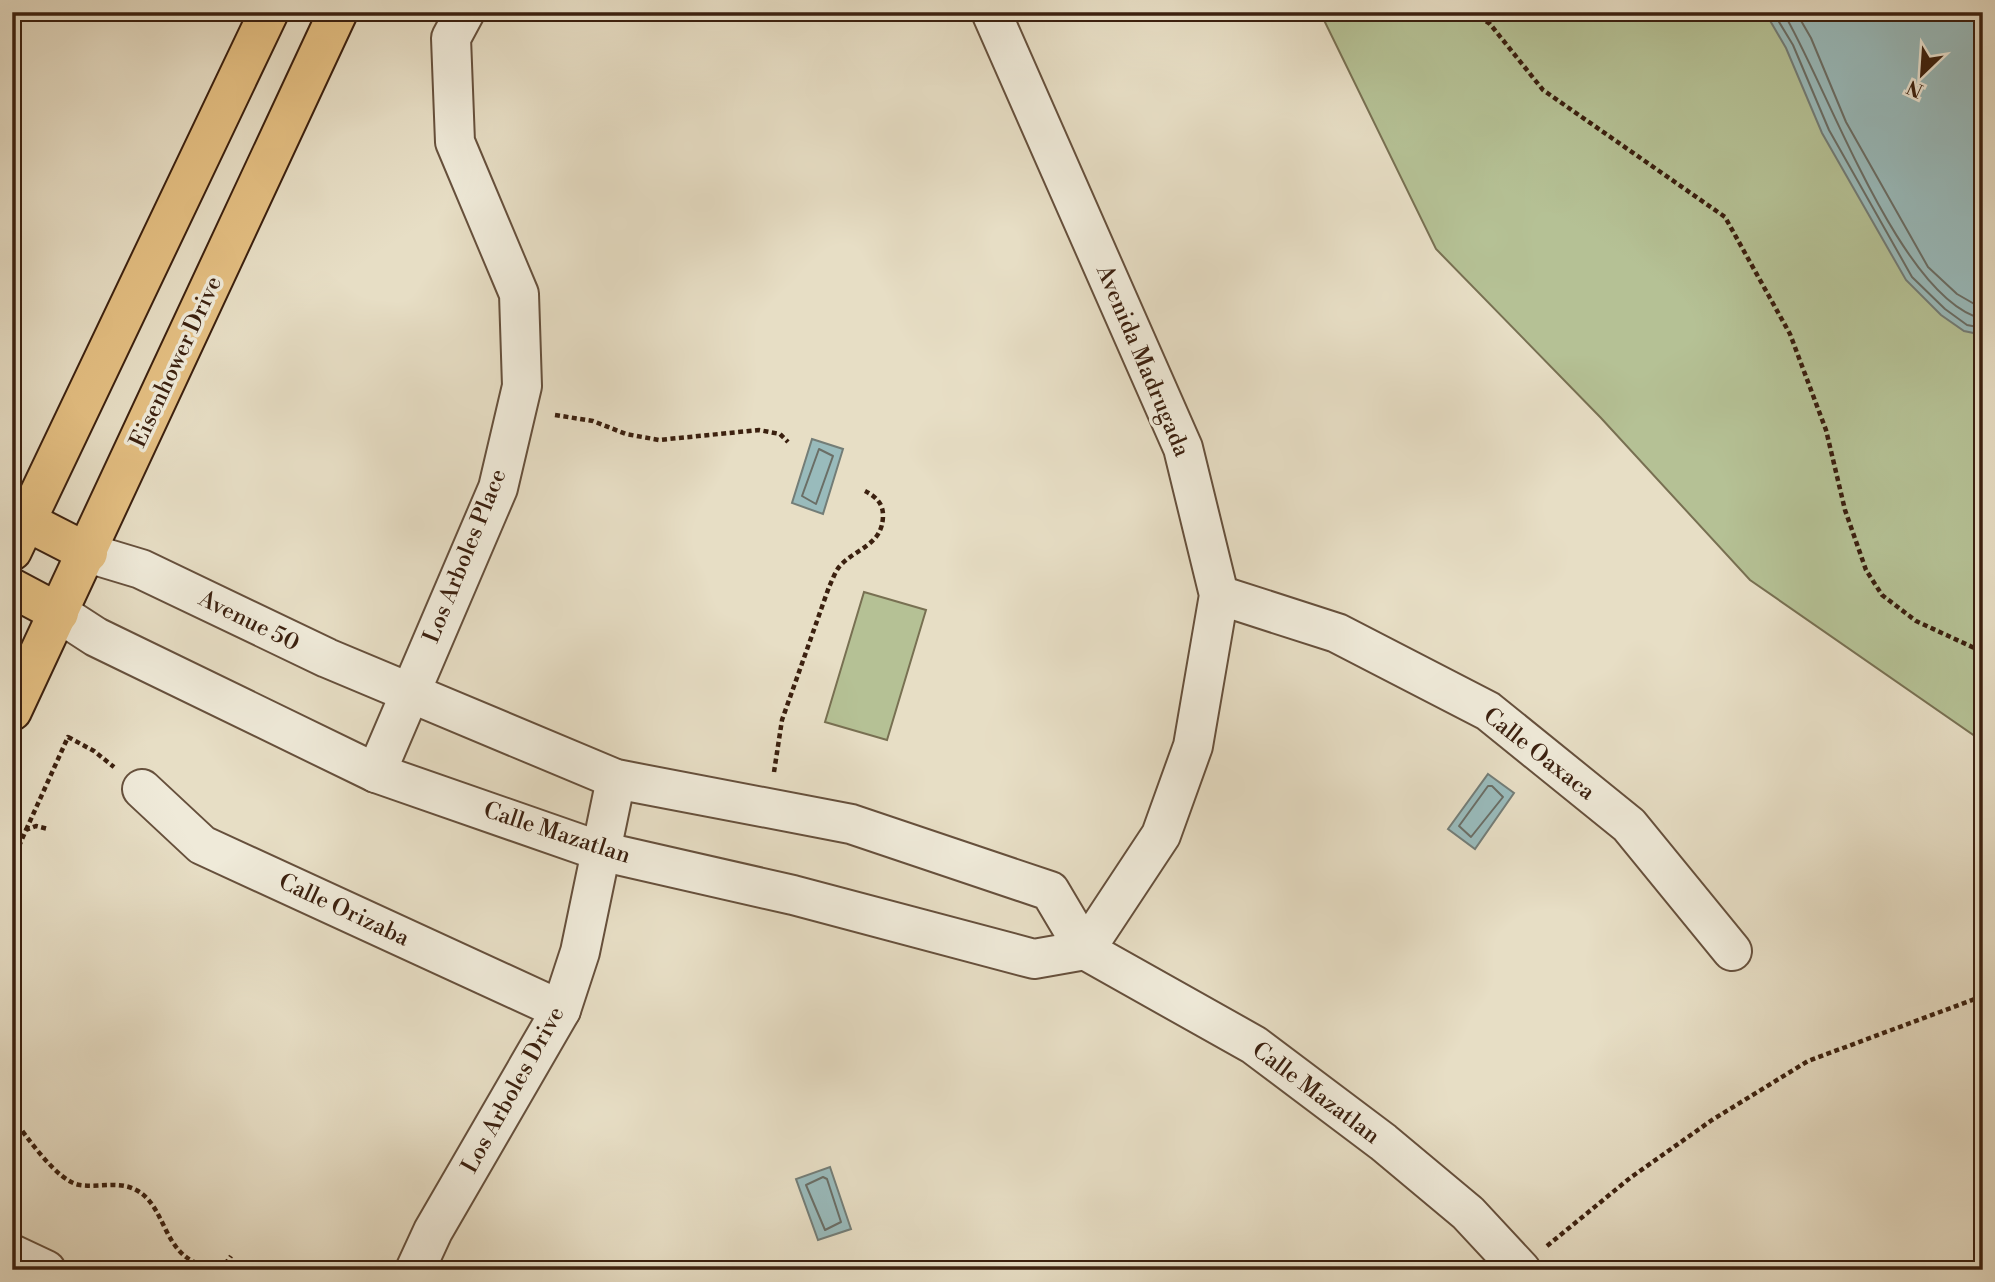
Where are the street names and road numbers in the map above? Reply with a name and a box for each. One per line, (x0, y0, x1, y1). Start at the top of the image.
street label: Avenida Madrugada (1090, 260, 1196, 461)
street label: Eisenhower Drive (124, 272, 228, 452)
street label: Los Arboles Place (417, 465, 513, 647)
street label: Avenue 50 (193, 584, 304, 657)
street label: Calle Oaxaca (1478, 702, 1601, 807)
street label: Calle Mazatlan (480, 796, 634, 870)
street label: Calle Orizaba (274, 868, 414, 953)
street label: Los Arboles Drive (456, 1002, 570, 1178)
street label: Calle Mazatlan (1247, 1036, 1386, 1150)

